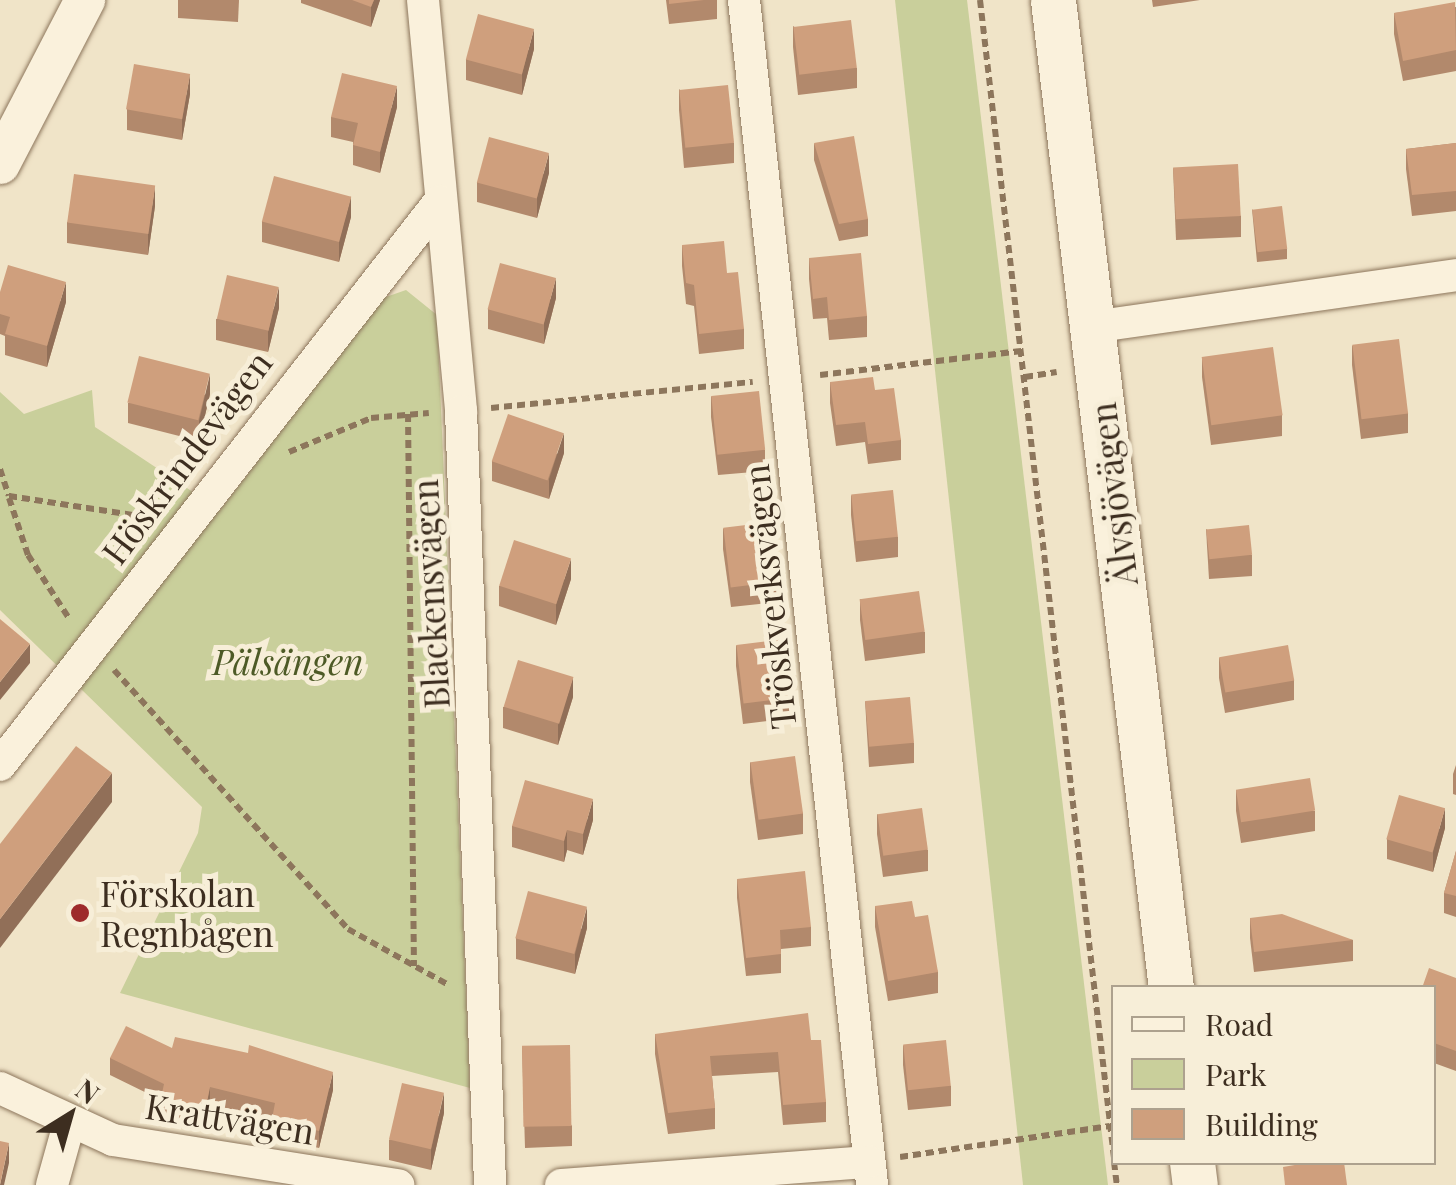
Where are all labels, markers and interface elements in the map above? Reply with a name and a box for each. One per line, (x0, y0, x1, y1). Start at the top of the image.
street label: Höskrindevägen (92, 342, 280, 572)
street label: Älvsjövägen (1081, 400, 1145, 588)
street label: Tröskverksvägen (734, 463, 804, 731)
street label: Blackensvägen (403, 478, 457, 710)
park label: Pälsängen (212, 640, 364, 682)
place label: Förskolan Regnbågen (100, 872, 274, 954)
marker: Förskolan Regnbågen (69, 902, 91, 924)
legend (1111, 985, 1436, 1165)
text: Road (1205, 1004, 1273, 1044)
text: Park (1205, 1054, 1267, 1094)
north arrow (20, 1065, 120, 1165)
text: N (69, 1070, 108, 1112)
street label: Krattvägen (143, 1084, 317, 1152)
text: Building (1205, 1104, 1318, 1144)

